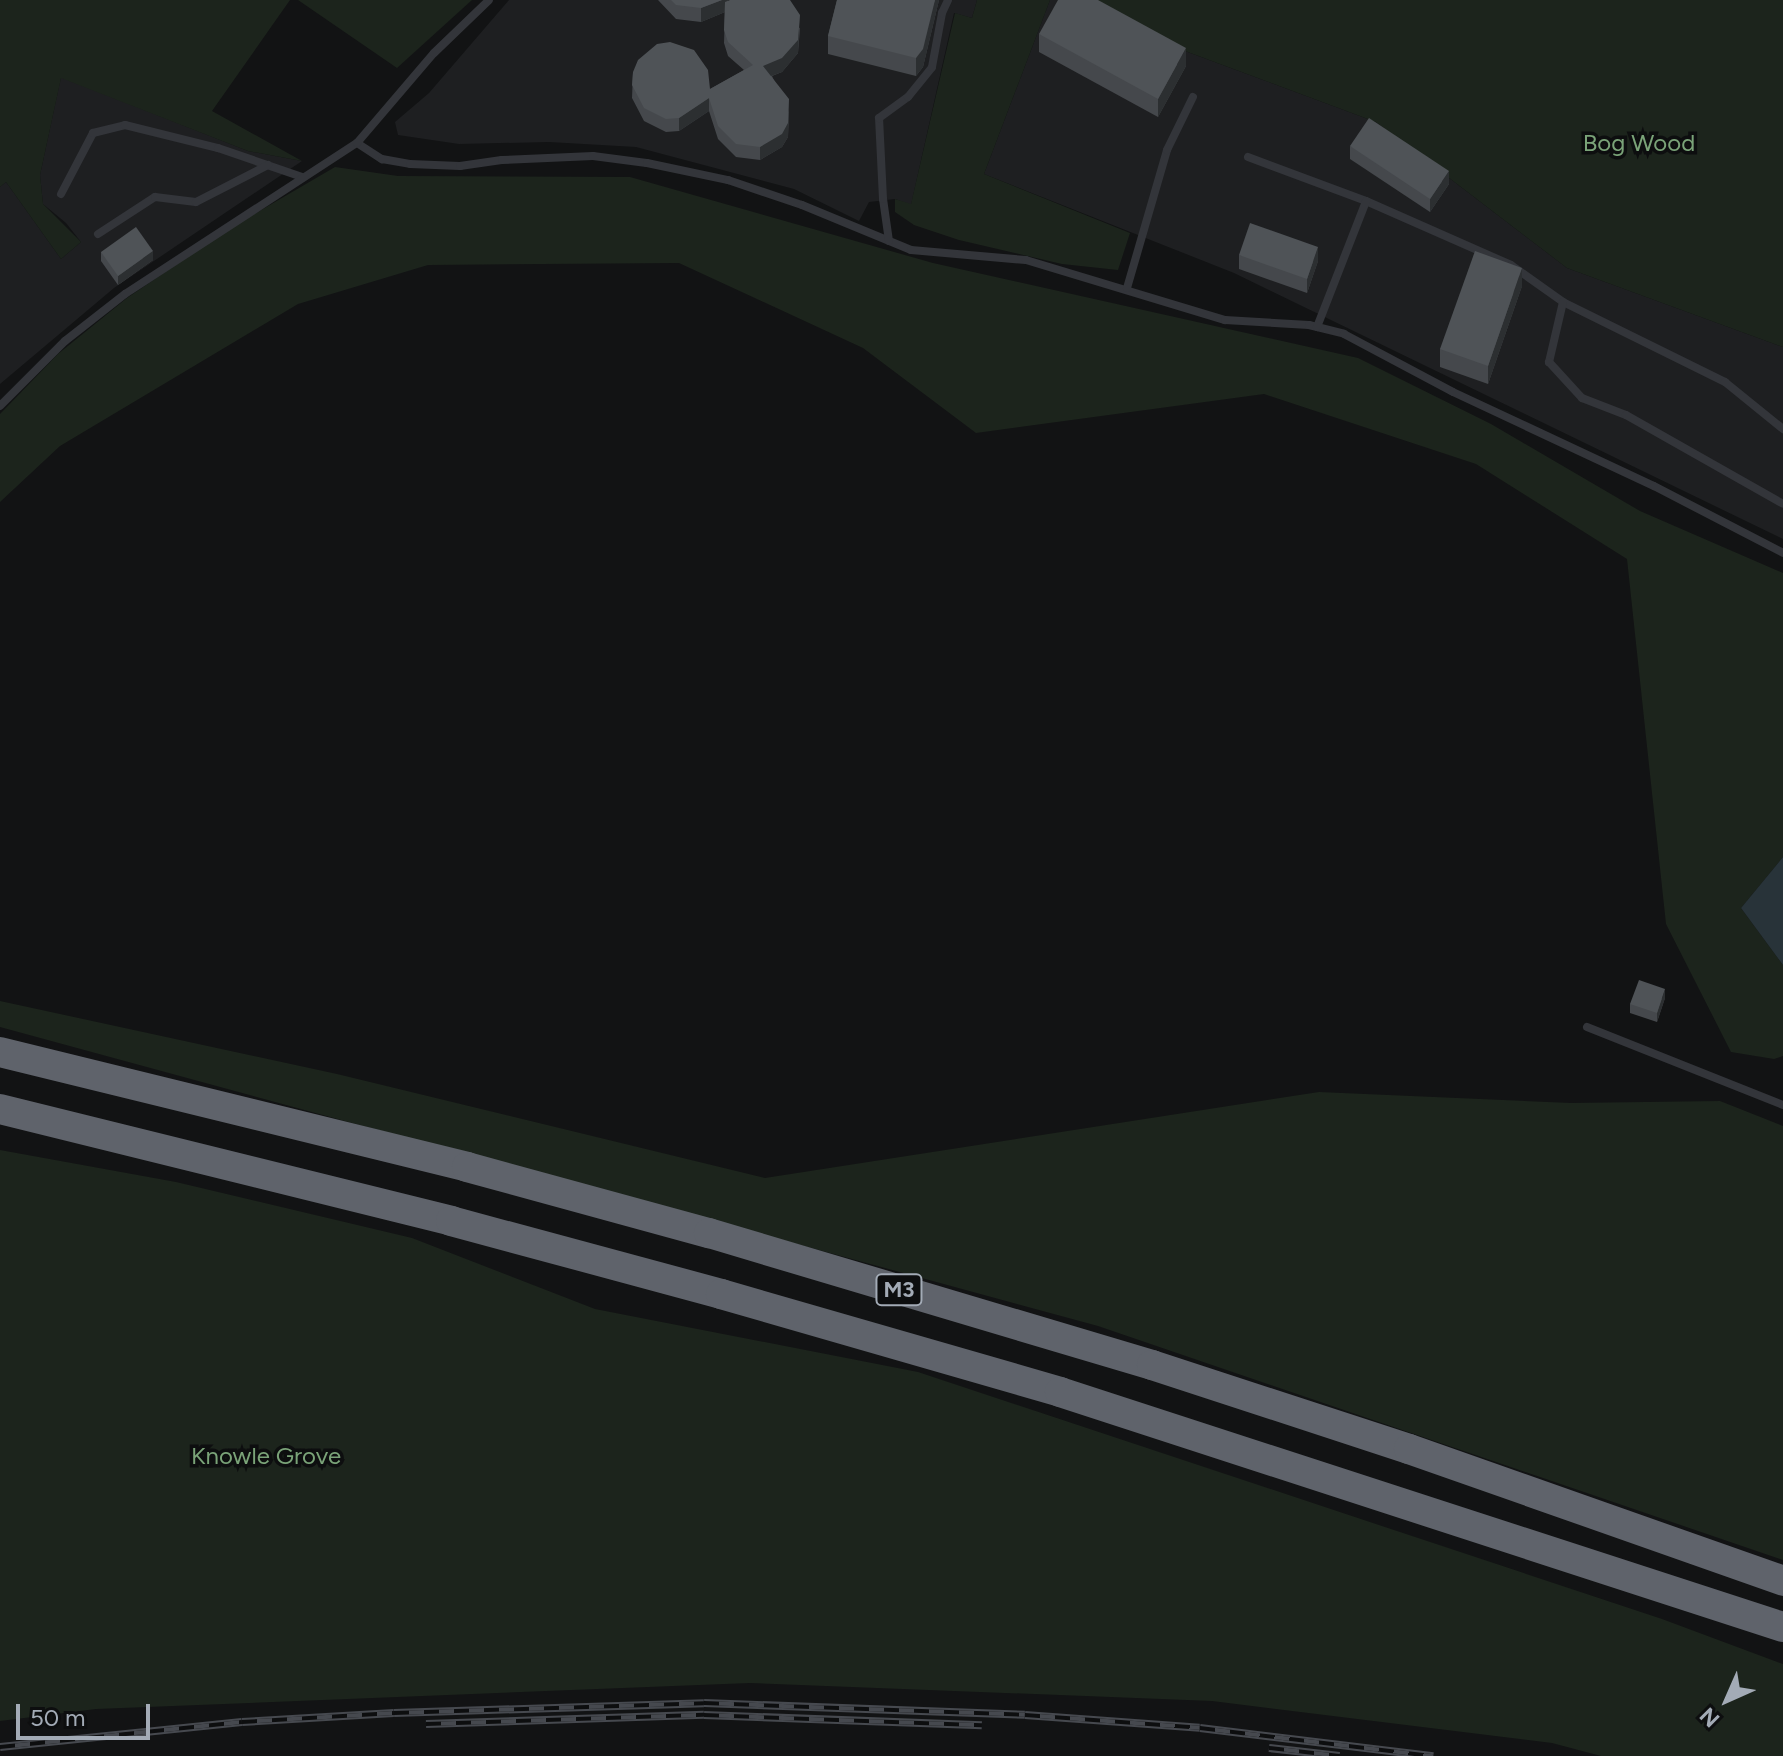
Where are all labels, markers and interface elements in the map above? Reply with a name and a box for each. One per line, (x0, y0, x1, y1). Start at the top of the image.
park label: Bog Wood (1583, 129, 1695, 157)
road number: M3 (875, 1272, 923, 1308)
park label: Knowle Grove (191, 1442, 341, 1470)
north arrow (1687, 1660, 1767, 1740)
scale bar (20, 1688, 154, 1738)
text: N (1694, 1702, 1725, 1733)
text: 50 m (30, 1703, 86, 1732)

